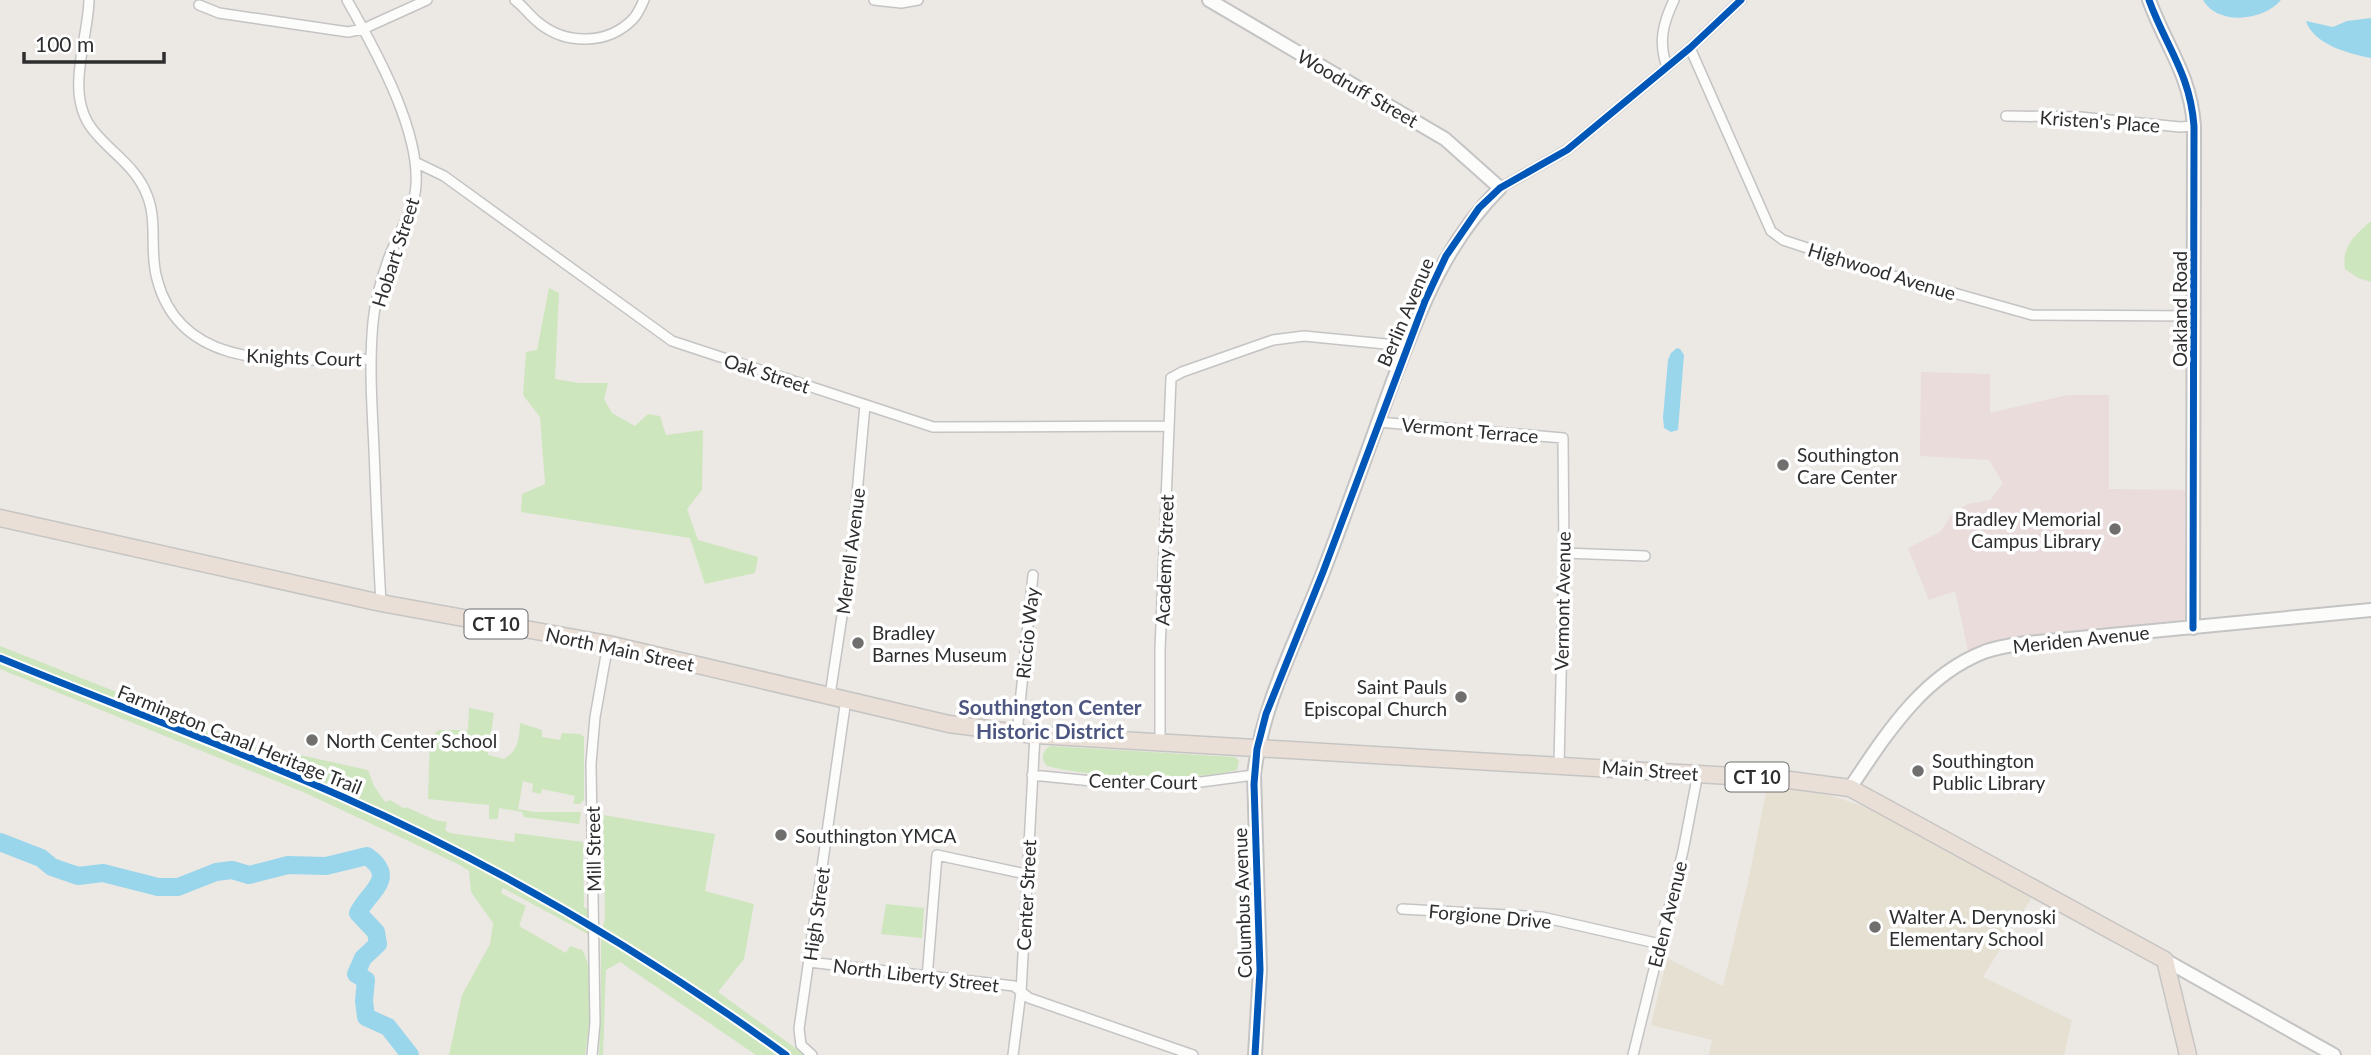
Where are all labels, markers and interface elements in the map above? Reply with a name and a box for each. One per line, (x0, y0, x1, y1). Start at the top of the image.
scale bar (24, 21, 164, 65)
text: 100 m (35, 31, 94, 56)
street label: Woodruff Street (1294, 44, 1423, 132)
street label: Kristen's Place (2039, 105, 2161, 137)
street label: Hobart Street (366, 194, 424, 310)
street label: Highwood Avenue (1805, 238, 1959, 304)
street label: Oakland Road (2168, 251, 2191, 367)
street label: Berlin Avenue (1372, 254, 1438, 370)
street label: Knights Court (246, 343, 362, 371)
street label: Oak Street (721, 348, 813, 398)
street label: Vermont Terrace (1401, 413, 1539, 447)
place label: Southington Care Center (1797, 443, 1899, 488)
marker: Southington Care Center (1775, 457, 1791, 473)
street label: Merrell Avenue (831, 487, 869, 615)
street label: Academy Street (1150, 494, 1178, 626)
place label: Bradley Memorial Campus Library (1954, 507, 2101, 552)
marker: Bradley Memorial Campus Library (2107, 521, 2123, 537)
street label: Vermont Avenue (1549, 531, 1575, 671)
street label: Riccio Way (1011, 586, 1043, 680)
road number: CT 10 (464, 610, 528, 638)
street label: Meriden Avenue (2012, 620, 2150, 658)
place label: Bradley Barnes Museum (872, 621, 1007, 666)
street label: North Main Street (544, 622, 696, 676)
marker: Bradley Barnes Museum (850, 635, 866, 651)
place label: Saint Pauls Episcopal Church (1304, 675, 1447, 720)
street label: Farmington Canal Heritage Trail (115, 679, 365, 799)
marker: Saint Pauls Episcopal Church (1453, 689, 1469, 705)
district label: Southington Center Historic District (958, 694, 1142, 743)
place label: North Center School (326, 729, 497, 752)
marker: North Center School (304, 732, 320, 748)
place label: Southington Public Library (1932, 749, 2046, 794)
street label: Main Street (1601, 755, 1699, 785)
road number: CT 10 (1726, 762, 1788, 792)
marker: Southington Public Library (1910, 763, 1926, 779)
street label: Center Court (1088, 769, 1198, 793)
street label: Mill Street (581, 806, 605, 892)
place label: Southington YMCA (795, 824, 957, 847)
marker: Southington YMCA (773, 827, 789, 843)
street label: Columbus Avenue (1228, 827, 1256, 979)
street label: Center Street (1012, 839, 1040, 951)
street label: Eden Avenue (1643, 858, 1691, 970)
street label: High Street (798, 866, 834, 962)
street label: Forgione Drive (1428, 899, 1552, 933)
place label: Walter A. Derynoski Elementary School (1889, 905, 2056, 950)
marker: Walter A. Derynoski Elementary School (1867, 919, 1883, 935)
street label: North Liberty Street (832, 953, 1001, 997)

